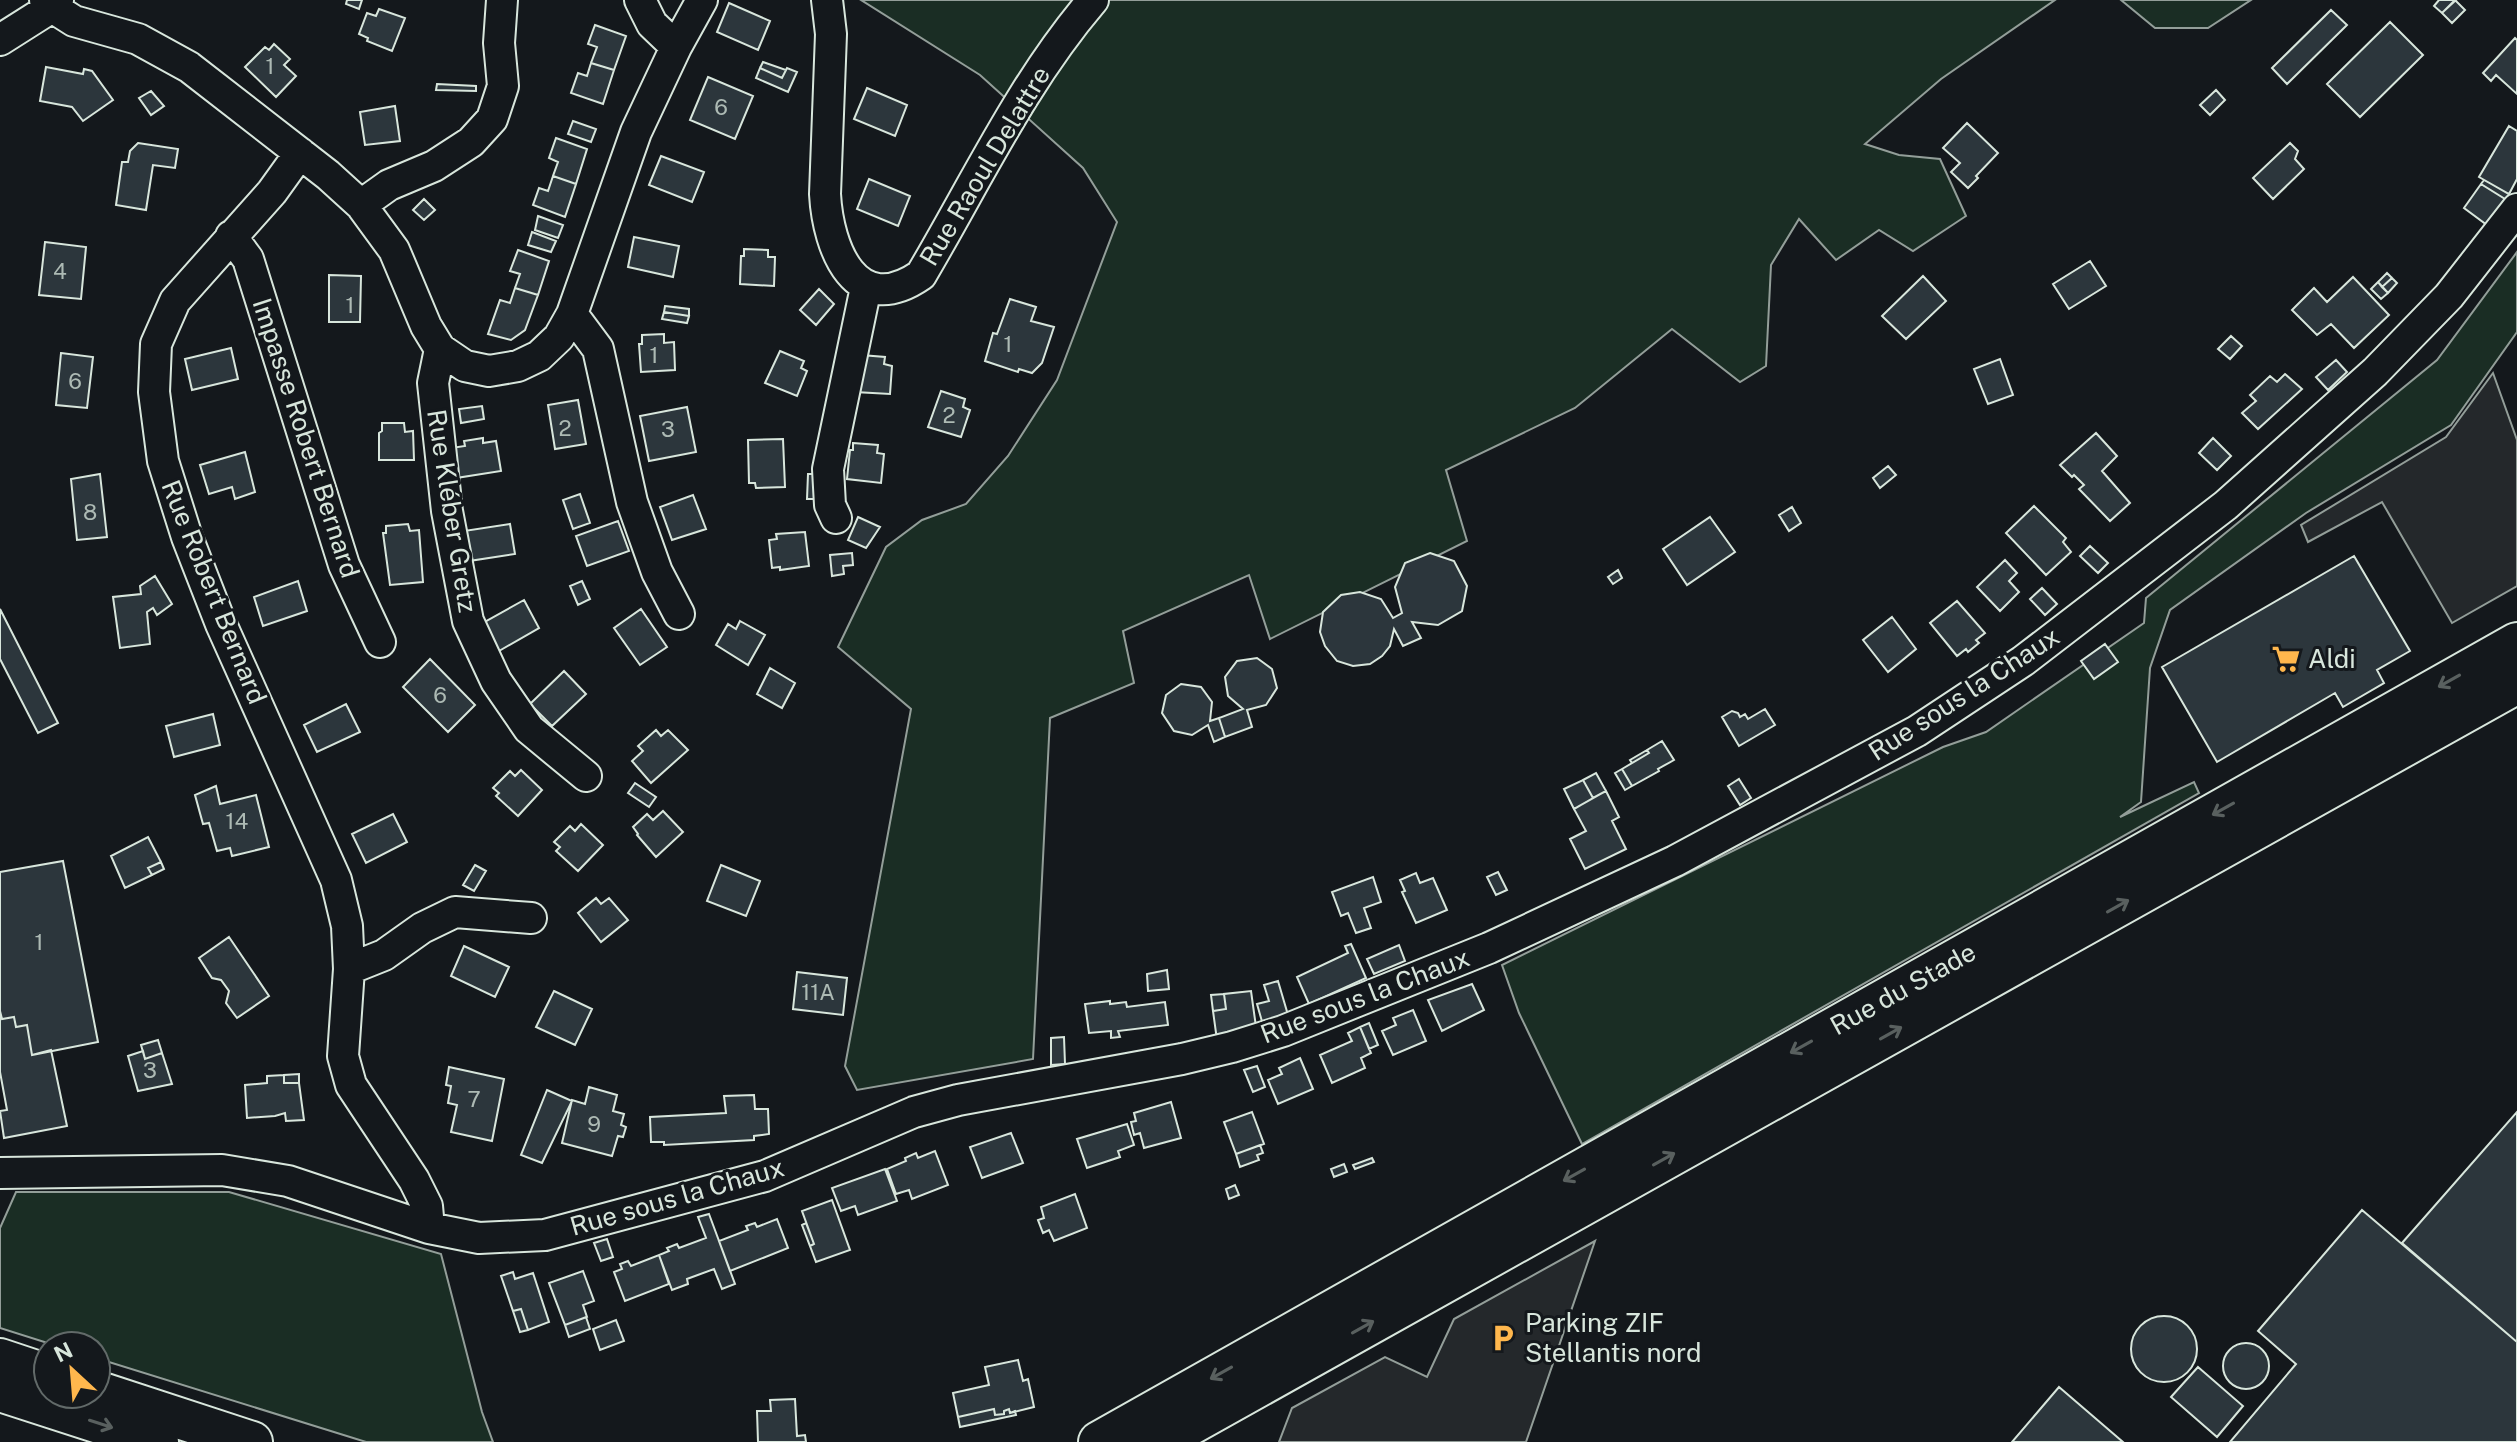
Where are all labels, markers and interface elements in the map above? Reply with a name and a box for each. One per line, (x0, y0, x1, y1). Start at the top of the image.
house number: 1 (266, 53, 274, 79)
street label: Rue Raoul Delattre (913, 60, 1056, 271)
house number: 6 (714, 94, 728, 120)
house number: 4 (53, 258, 67, 284)
house number: 1 (346, 292, 354, 318)
street label: Impasse Robert Bernard (247, 294, 366, 582)
house number: 1 (1004, 331, 1012, 357)
house number: 1 (650, 342, 658, 368)
house number: 6 (68, 368, 82, 394)
house number: 2 (942, 402, 956, 428)
street label: Rue Kléber Gretz (421, 407, 484, 615)
house number: 2 (558, 415, 572, 441)
house number: 3 (661, 416, 675, 442)
street label: Rue Robert Bernard (155, 475, 274, 708)
house number: 8 (83, 499, 97, 525)
street label: Rue sous la Chaux (1863, 620, 2065, 767)
place label: Aldi (2308, 643, 2356, 674)
supermarket icon: Aldi (2271, 644, 2301, 674)
one-way arrow (2438, 674, 2461, 690)
house number: 6 (433, 682, 447, 708)
one-way arrow (2211, 802, 2235, 817)
house number: 14 (226, 808, 249, 834)
one-way arrow (2106, 898, 2129, 914)
house number: 1 (35, 929, 43, 955)
street label: Rue du Stade (1825, 936, 1981, 1041)
street label: Rue sous la Chaux (1256, 941, 1474, 1050)
house number: 11A (801, 979, 835, 1005)
one-way arrow (1879, 1024, 1902, 1040)
one-way arrow (1790, 1039, 1813, 1055)
house number: 3 (143, 1057, 157, 1083)
house number: 7 (467, 1086, 481, 1112)
house number: 9 (587, 1111, 601, 1137)
street label: Rue sous la Chaux (566, 1151, 787, 1242)
one-way arrow (1652, 1151, 1675, 1167)
one-way arrow (1563, 1167, 1587, 1183)
place label: Parking ZIF Stellantis nord (1525, 1307, 1702, 1368)
one-way arrow (1351, 1319, 1375, 1334)
parking icon: Parking ZIF Stellantis nord (1488, 1323, 1518, 1353)
north arrow (32, 1330, 112, 1410)
text: N (50, 1337, 77, 1367)
one-way arrow (1210, 1366, 1234, 1382)
one-way arrow (88, 1417, 113, 1432)

